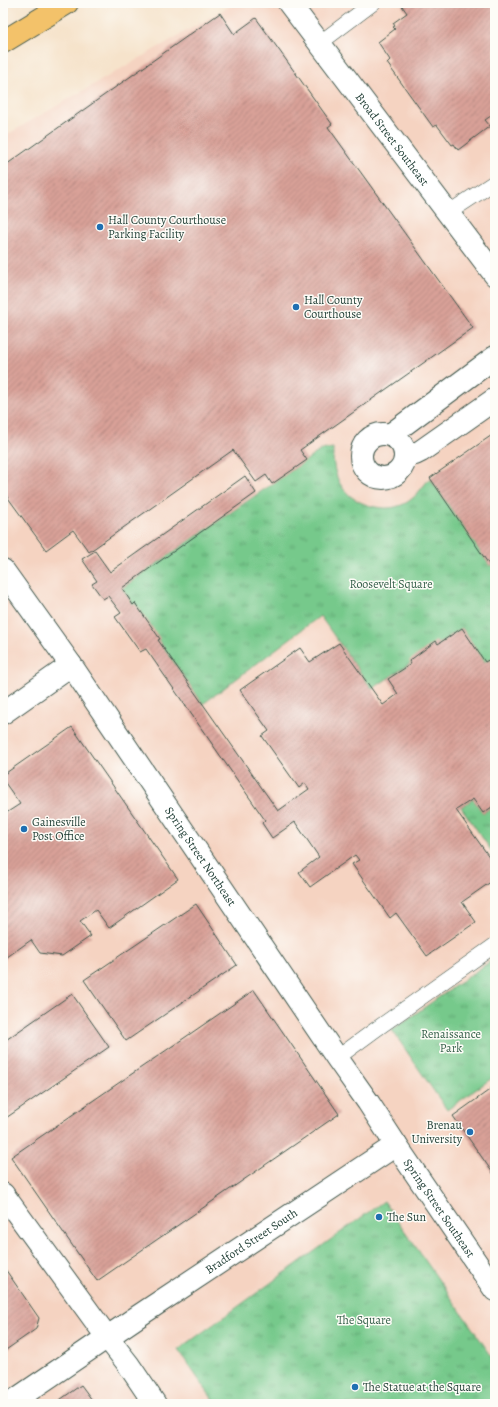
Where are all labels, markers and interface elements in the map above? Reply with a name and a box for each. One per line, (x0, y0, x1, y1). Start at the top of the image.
street label: Broad Street Southeast (352, 90, 433, 189)
place label: Hall County Courthouse Parking Facility (108, 212, 226, 242)
marker: Hall County Courthouse Parking Facility (95, 222, 105, 232)
place label: Hall County Courthouse (304, 292, 363, 322)
marker: Hall County Courthouse (291, 302, 301, 312)
park label: Roosevelt Square (349, 576, 433, 592)
street label: Spring Street Northeast (161, 804, 240, 909)
place label: Gainesville Post Office (32, 814, 86, 844)
marker: Gainesville Post Office (19, 824, 29, 834)
park label: Renaissance Park (421, 1026, 481, 1056)
place label: Brenau University (411, 1117, 463, 1147)
marker: Brenau University (465, 1127, 475, 1137)
street label: Spring Street Southeast (400, 1156, 479, 1261)
street label: Bradford Street South (202, 1204, 301, 1278)
place label: The Sun (387, 1209, 426, 1225)
marker: The Sun (374, 1212, 384, 1222)
park label: The Square (337, 1312, 391, 1328)
place label: The Statue at the Square (363, 1379, 481, 1395)
marker: The Statue at the Square (350, 1382, 360, 1392)

